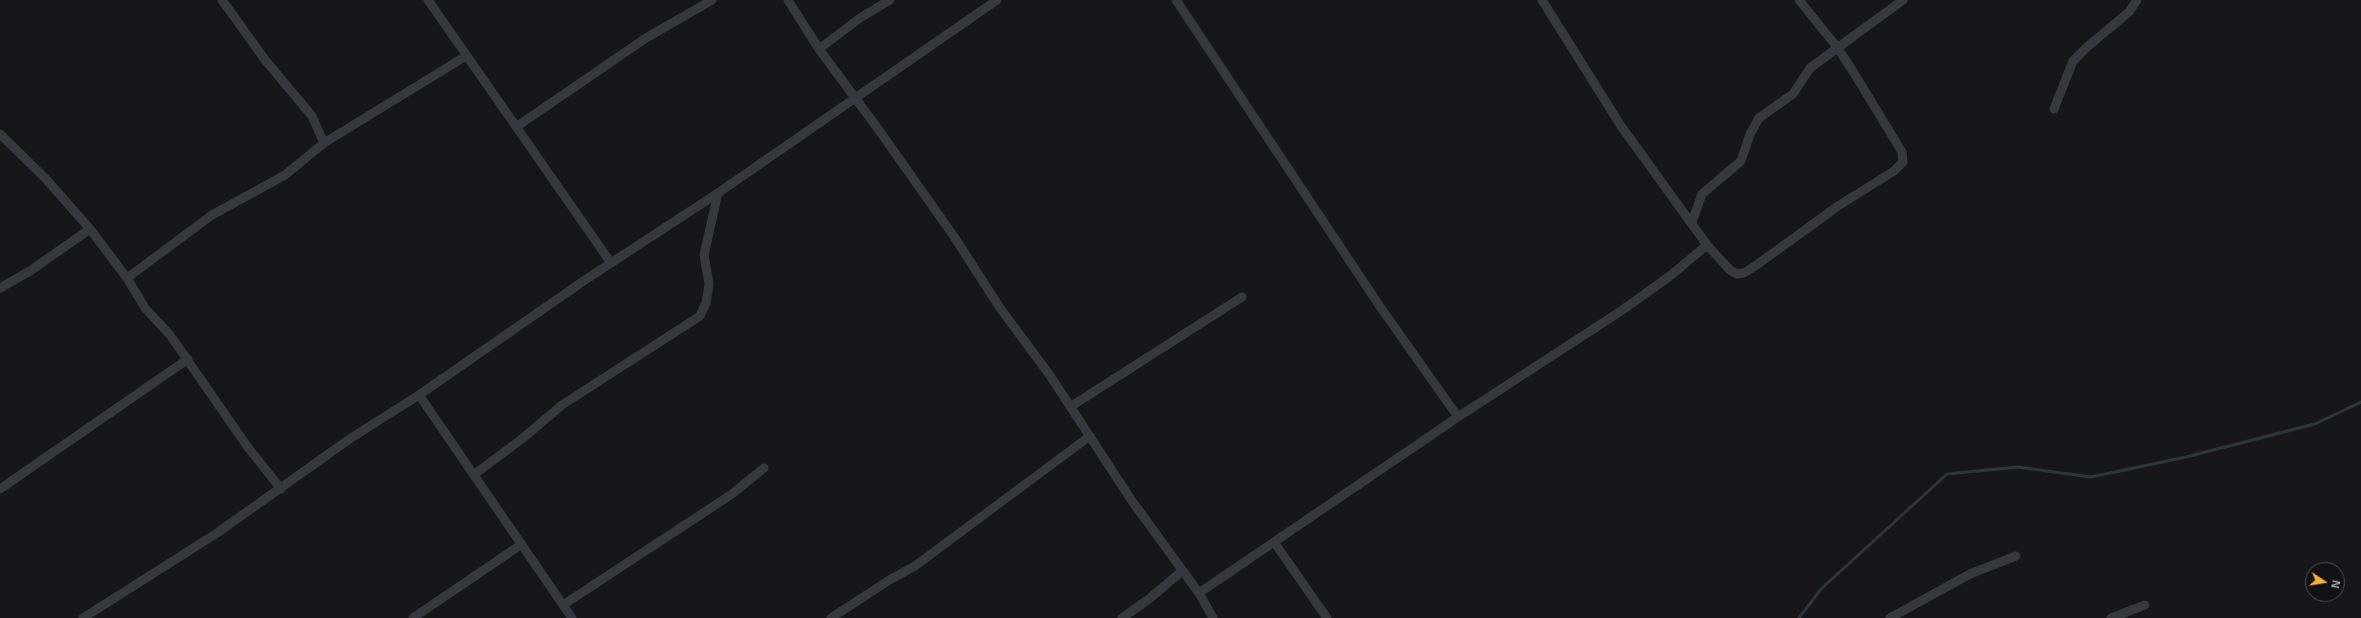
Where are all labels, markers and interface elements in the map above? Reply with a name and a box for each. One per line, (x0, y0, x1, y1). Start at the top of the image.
north arrow (2305, 562, 2345, 602)
text: N (2329, 579, 2342, 589)

